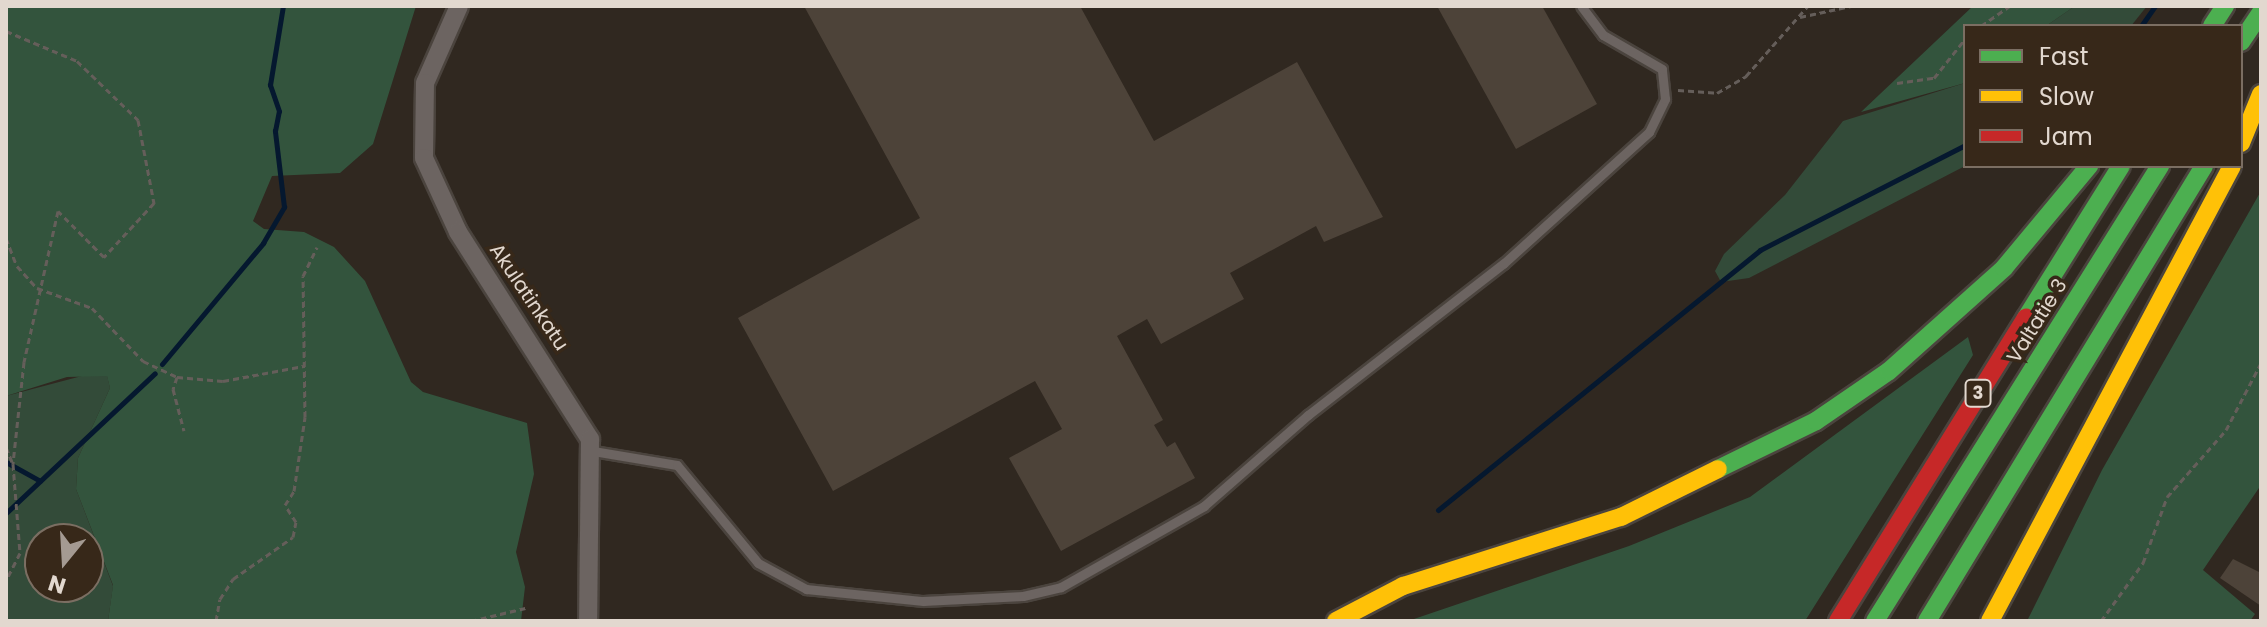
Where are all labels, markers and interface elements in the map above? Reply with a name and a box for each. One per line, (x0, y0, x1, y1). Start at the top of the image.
legend (1963, 24, 2243, 168)
text: Fast (2039, 40, 2089, 73)
text: Slow (2039, 80, 2094, 113)
text: Jam (2039, 120, 2093, 153)
street label: Akulatinkatu (484, 239, 574, 355)
street label: Valtatie 3 (2002, 275, 2072, 367)
road number: 3 (1964, 379, 1992, 407)
north arrow (24, 523, 104, 603)
text: N (44, 567, 70, 602)

